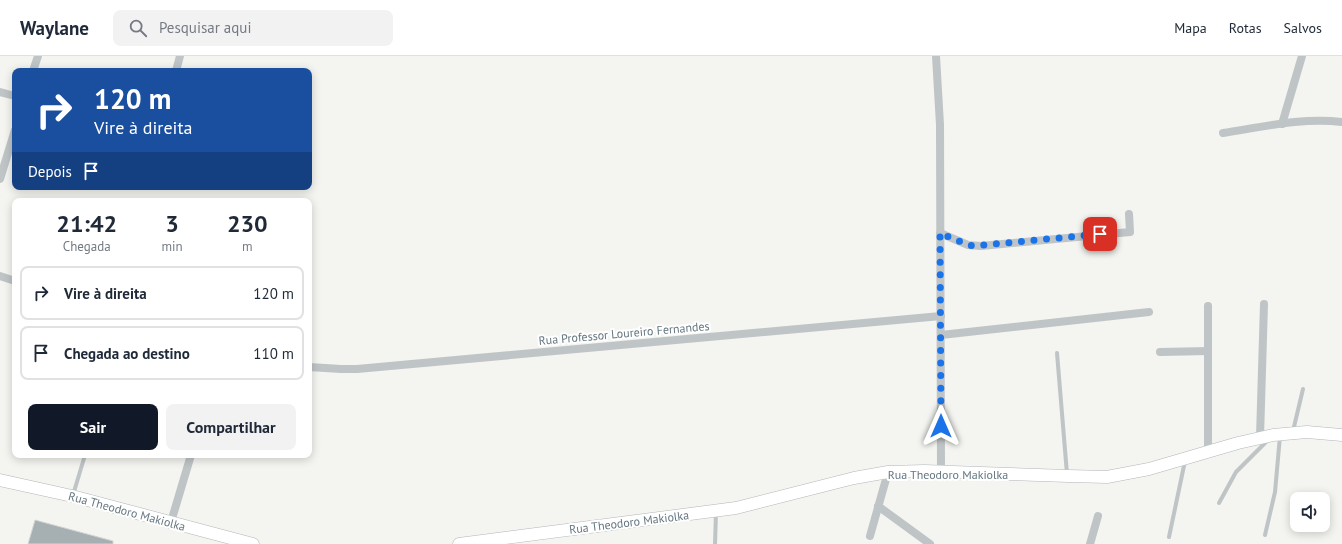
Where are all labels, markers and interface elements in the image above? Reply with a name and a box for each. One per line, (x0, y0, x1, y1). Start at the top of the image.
search box (113, 10, 393, 46)
text: Waylane (20, 16, 89, 40)
icon: search (127, 17, 149, 39)
text: Pesquisar aqui (159, 18, 251, 37)
text: Mapa (1174, 19, 1207, 37)
text: Rotas (1229, 19, 1262, 37)
text: Salvos (1284, 19, 1322, 37)
text: 120 m (94, 80, 171, 117)
icon: right (28, 84, 80, 136)
text: Vire à direita (94, 116, 192, 139)
icon: arrive (80, 160, 102, 182)
text: Depois (28, 162, 72, 181)
text: 21:42 (56, 208, 117, 239)
text: 3 (165, 208, 179, 239)
text: 230 (227, 208, 268, 239)
pin (1083, 217, 1117, 251)
icon: arrive (1089, 223, 1111, 245)
text: Chegada (63, 238, 111, 255)
text: min (161, 238, 183, 255)
text: m (242, 238, 253, 255)
icon: right (30, 282, 52, 304)
text: Vire à direita (64, 284, 147, 303)
text: 120 m (253, 284, 294, 303)
street label: Rua Professor Loureiro Fernandes (538, 318, 710, 348)
icon: arrive (30, 342, 52, 364)
text: Chegada ao destino (64, 344, 190, 363)
text: 110 m (253, 344, 294, 363)
button: Sair (28, 404, 158, 450)
button: Compartilhar (166, 404, 296, 450)
position arrow (920, 405, 962, 447)
street label: Rua Theodoro Makiolka (888, 467, 1008, 482)
street label: Rua Theodoro Makiolka (67, 488, 187, 534)
map controls (1290, 492, 1330, 532)
button: sound (1290, 492, 1330, 532)
street label: Rua Theodoro Makiolka (568, 507, 690, 537)

